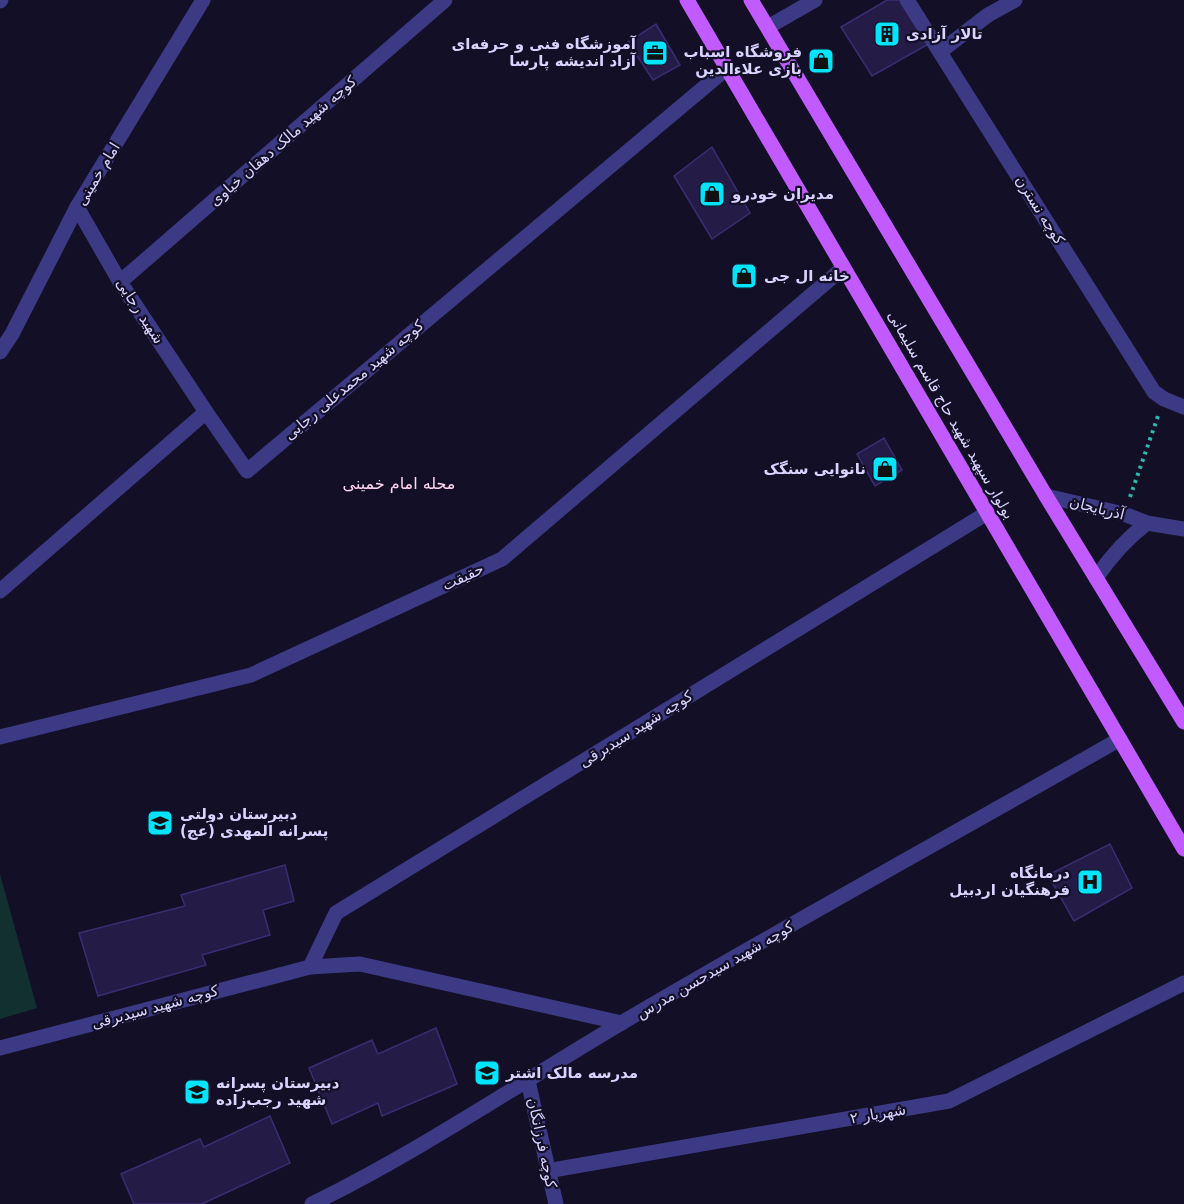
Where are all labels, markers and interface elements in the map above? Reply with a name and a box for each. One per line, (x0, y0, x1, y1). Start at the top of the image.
building icon: تالار آزادی (872, 19, 902, 49)
place label: تالار آزادی (906, 25, 983, 43)
place label: آموزشگاه فنی و حرفه‌ای آزاد اندیشه پارسا (452, 35, 637, 71)
office icon: آموزشگاه فنی و حرفه‌ای آزاد اندیشه پارسا (640, 38, 670, 68)
place label: فروشگاه اسباب بازی علاءالدین (684, 43, 802, 78)
shop icon: فروشگاه اسباب بازی علاءالدین (806, 46, 836, 76)
street label: کوچه شهید مالک دهقان‌ خیاوی (206, 72, 361, 210)
street label: امام خمینی (72, 139, 124, 209)
street label: کوچه نسترن (1012, 172, 1069, 249)
shop icon: مدیران خودرو (697, 179, 727, 209)
place label: مدیران خودرو (731, 185, 834, 203)
shop icon: خانه ال جی (729, 261, 759, 291)
place label: خانه ال جی (764, 267, 850, 285)
street label: شهید رجایی (112, 275, 168, 347)
street label: بولوار سپهبد شهید حاج قاسم سلیمانی (883, 308, 1018, 523)
street label: کوچه شهید محمدعلی رجایی (280, 316, 428, 444)
shop icon: نانوایی سنگک (870, 454, 900, 484)
place label: نانوایی سنگک (764, 460, 866, 478)
district label: محله امام خمینی (343, 474, 455, 493)
street label: آذربایجان (1068, 492, 1127, 524)
street label: حقیقت (439, 560, 487, 594)
street label: کوچه شهید سیدبرقی (576, 686, 697, 771)
place label: دبیرستان دولتی پسرانه المهدی (عج) (180, 805, 328, 841)
school or university icon: دبیرستان دولتی پسرانه المهدی (عج) (145, 808, 175, 838)
place label: درمانگاه فرهنگیان اردبیل (949, 864, 1070, 899)
hospital icon: درمانگاه فرهنگیان اردبیل (1075, 867, 1105, 897)
street label: کوچه شهید سیدحسن مدرس (633, 917, 798, 1023)
street label: کوچه شهید سیدبرقی (90, 981, 221, 1033)
school or university icon: مدرسه مالک اشتر (472, 1058, 502, 1088)
place label: مدرسه مالک اشتر (505, 1064, 638, 1082)
place label: دبیرستان پسرانه شهید رجب‌زاده (216, 1074, 340, 1109)
school or university icon: دبیرستان پسرانه شهید رجب‌زاده (182, 1077, 212, 1107)
street label: کوچه فرزانگان (524, 1096, 561, 1191)
street label: شهریار ۲ (849, 1100, 907, 1128)

